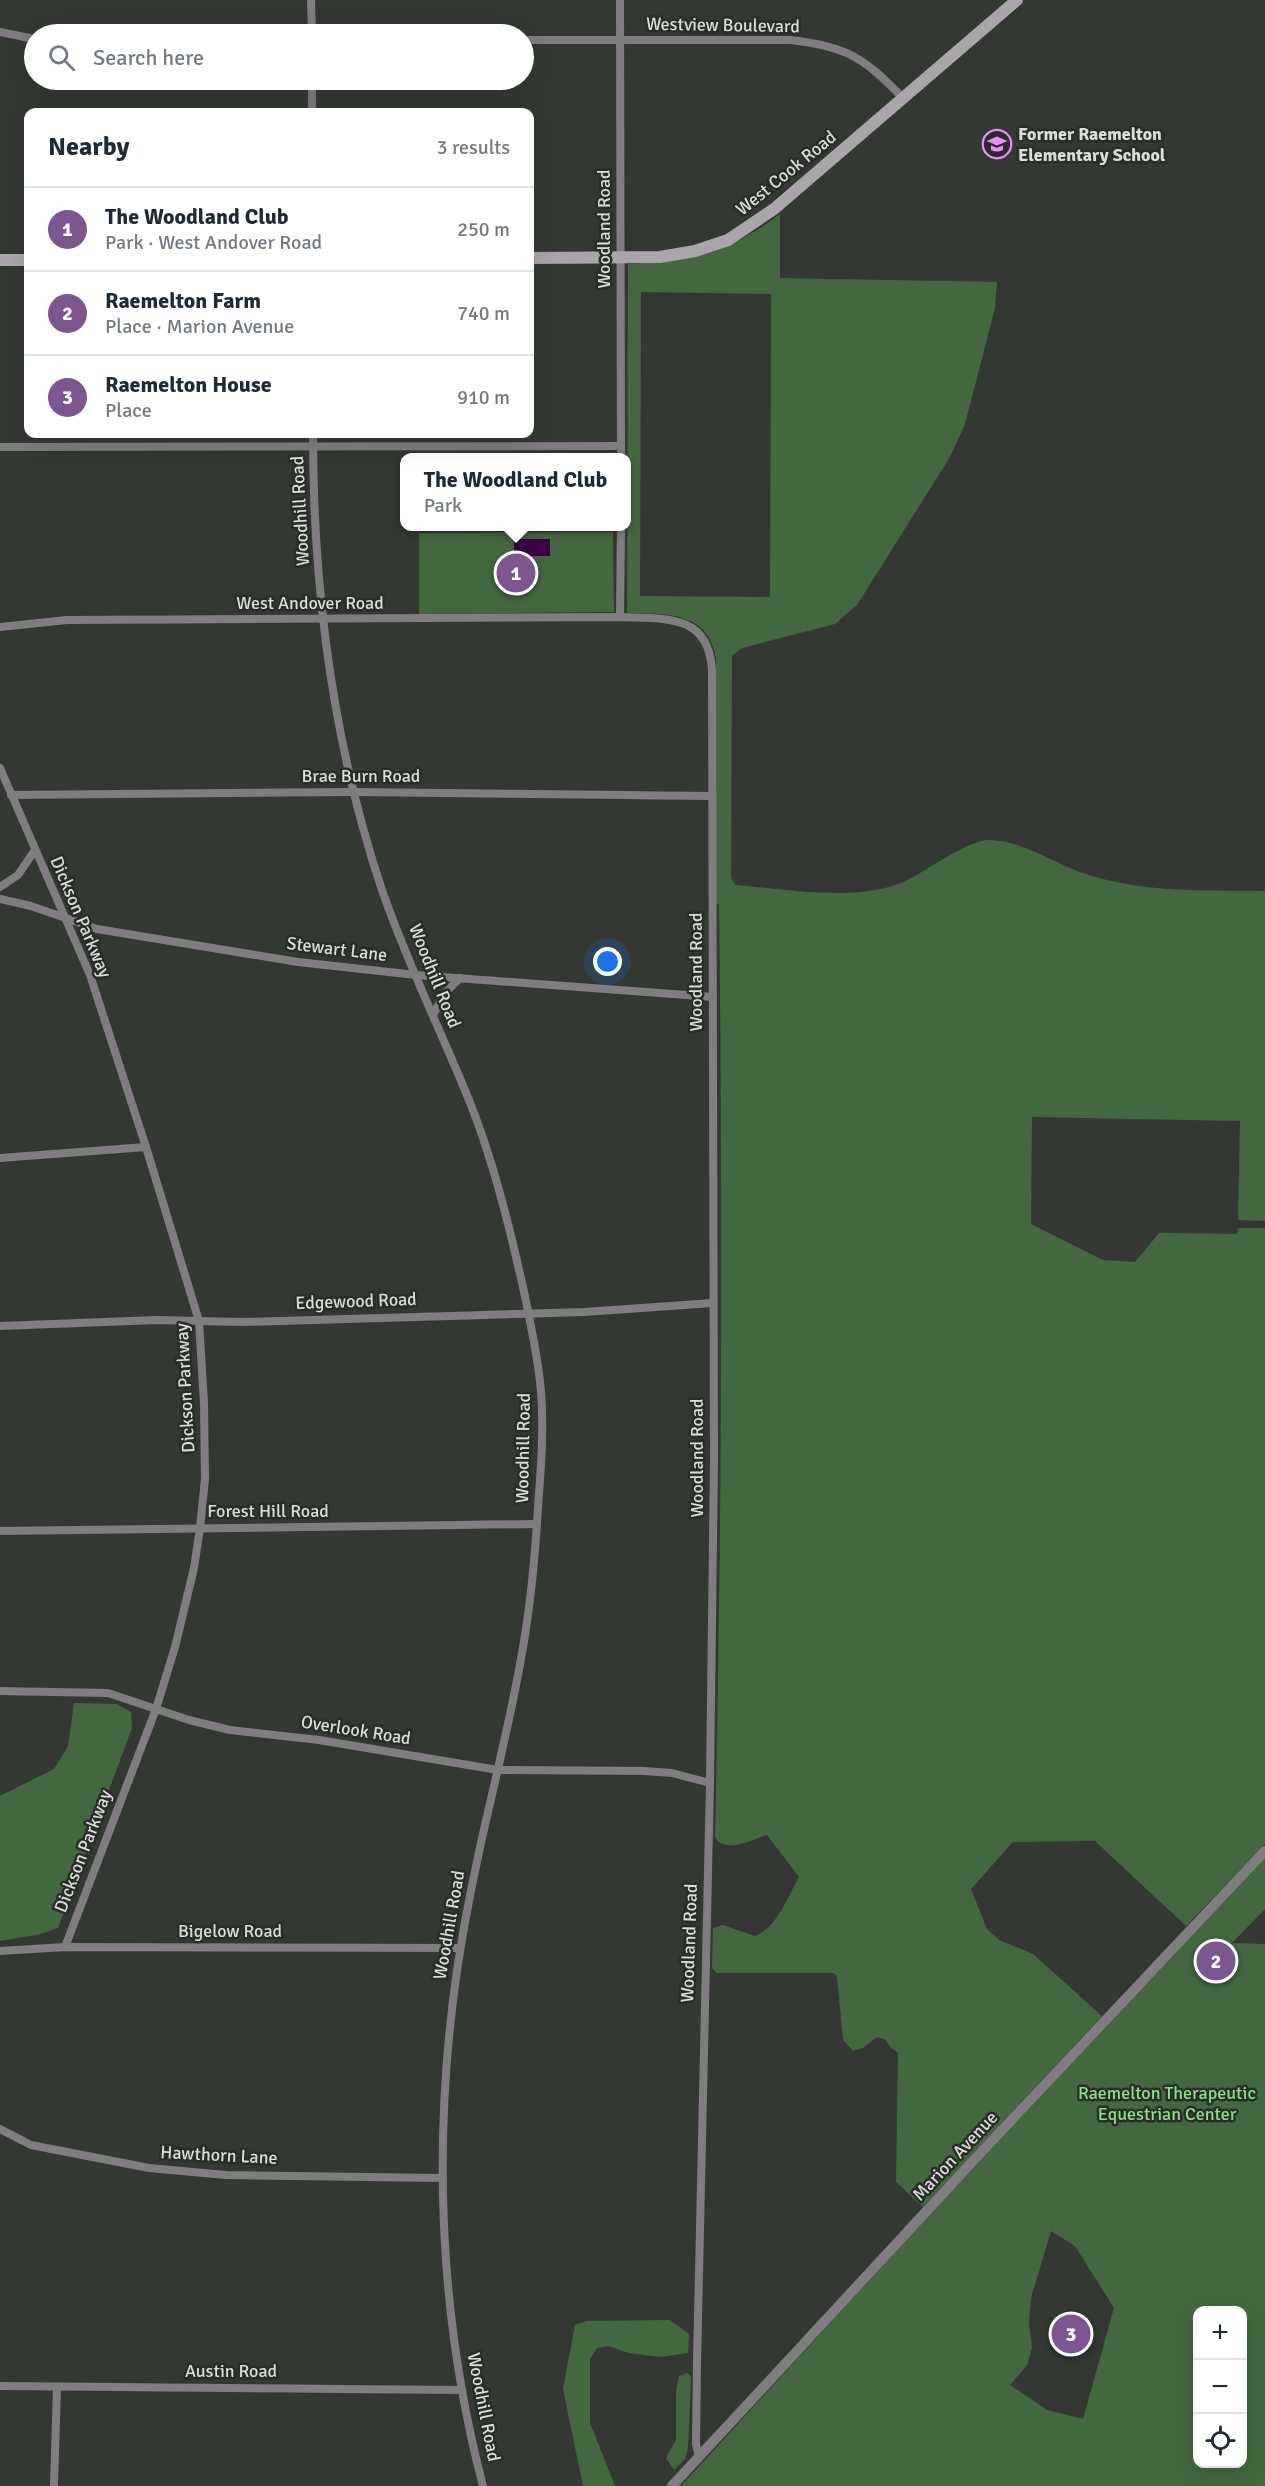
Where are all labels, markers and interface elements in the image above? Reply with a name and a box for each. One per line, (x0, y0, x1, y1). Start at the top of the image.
street label: Westview Boulevard (646, 13, 800, 37)
search box (24, 24, 534, 90)
icon: search (45, 41, 78, 74)
text: Search here (93, 44, 204, 71)
place label: Former Raemelton Elementary School (1018, 123, 1166, 166)
street label: West Cook Road (731, 126, 841, 220)
school or university icon: Former Raemelton Elementary School (981, 128, 1013, 160)
text: Nearby (48, 131, 129, 163)
text: 3 results (437, 135, 510, 160)
street label: Woodland Road (593, 169, 615, 289)
text: The Woodland Club (105, 203, 289, 230)
text: 1 (62, 217, 73, 242)
text: 250 m (457, 217, 510, 242)
text: Park · West Andover Road (105, 230, 322, 255)
text: Raemelton Farm (105, 287, 261, 314)
text: 2 (62, 301, 73, 326)
text: 740 m (457, 301, 510, 326)
text: Place · Marion Avenue (105, 314, 294, 339)
text: Raemelton House (105, 371, 272, 398)
text: 3 (62, 385, 73, 410)
text: 910 m (457, 385, 510, 410)
text: Place (105, 398, 152, 423)
popup (400, 453, 631, 531)
street label: Woodhill Road (286, 455, 314, 567)
text: The Woodland Club (424, 466, 607, 493)
text: Park (424, 493, 462, 518)
pin: 1 (496, 550, 536, 596)
street label: West Andover Road (236, 592, 384, 614)
street label: Brae Burn Road (302, 765, 420, 787)
street label: Dickson Parkway (46, 853, 117, 982)
street label: Woodland Road (685, 912, 707, 1032)
street label: Woodhill Road (404, 921, 466, 1031)
street label: Stewart Lane (285, 932, 389, 966)
your location (593, 947, 622, 976)
street label: Edgewood Road (295, 1288, 417, 1314)
street label: Dickson Parkway (171, 1322, 199, 1453)
street label: Woodhill Road (511, 1393, 535, 1503)
street label: Woodland Road (686, 1398, 708, 1518)
street label: Forest Hill Road (207, 1500, 329, 1522)
street label: Overlook Road (300, 1710, 412, 1750)
street label: Dickson Parkway (49, 1786, 117, 1916)
street label: Woodhill Road (429, 1869, 469, 1981)
street label: Woodland Road (676, 1883, 702, 2003)
street label: Bigelow Road (178, 1920, 282, 1942)
pin: 2 (1196, 1938, 1236, 1984)
park label: Raemelton Therapeutic Equestrian Center (1078, 2082, 1256, 2125)
street label: Marion Avenue (908, 2106, 1002, 2206)
street label: Hawthorn Lane (160, 2141, 278, 2169)
map controls (1193, 2306, 1247, 2468)
button: + (1193, 2306, 1247, 2360)
pin: 3 (1052, 2312, 1090, 2356)
street label: Woodhill Road (463, 2351, 505, 2463)
street label: Austin Road (185, 2360, 277, 2382)
button: − (1193, 2360, 1247, 2414)
button: locate (1193, 2414, 1247, 2468)

